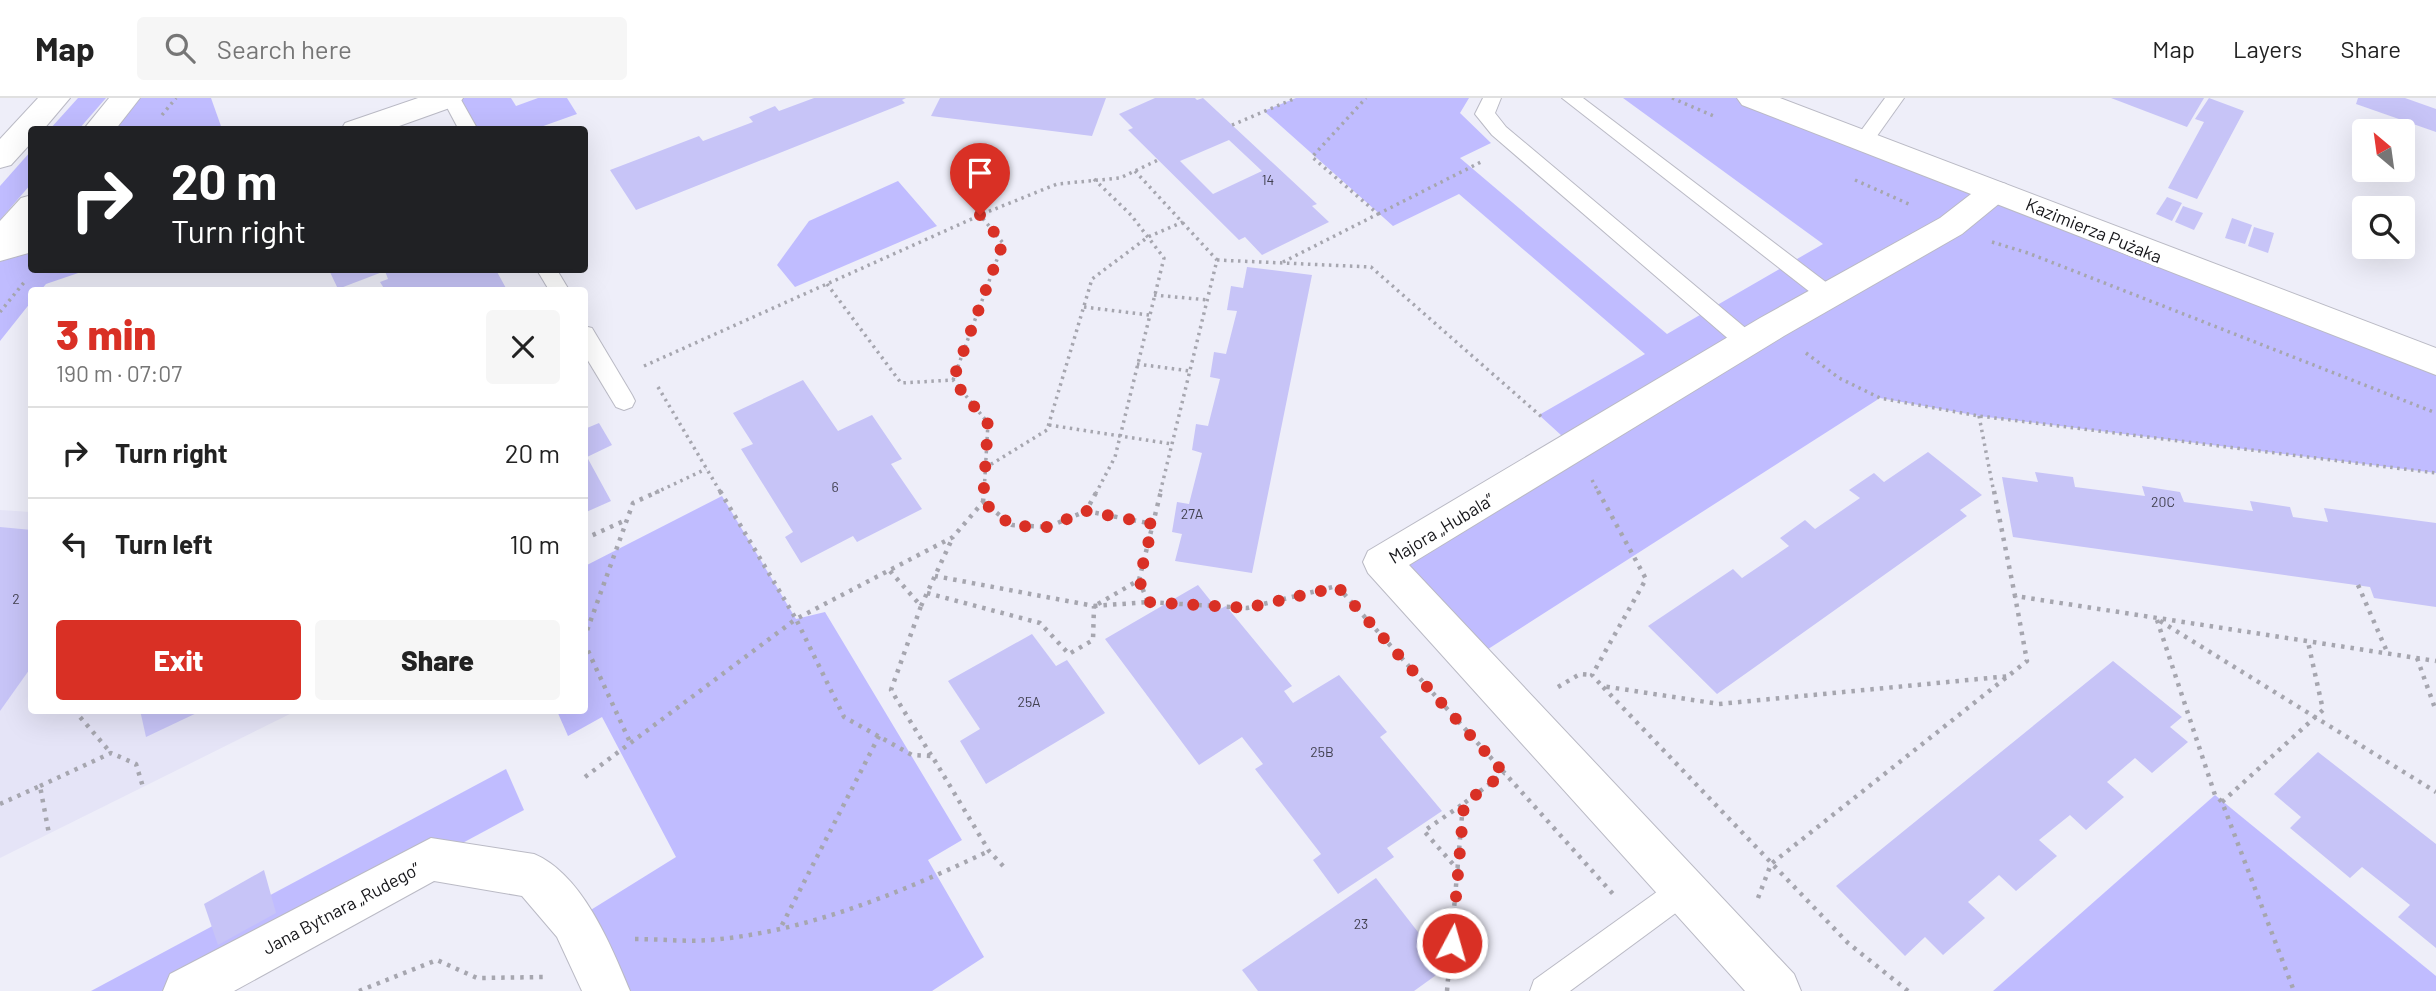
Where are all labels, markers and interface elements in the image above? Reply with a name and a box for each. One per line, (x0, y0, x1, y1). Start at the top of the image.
search box (137, 17, 627, 80)
text: Map (35, 28, 95, 68)
icon: search (161, 29, 199, 67)
text: Search here (217, 33, 352, 64)
text: Map (2152, 34, 2195, 63)
text: Layers (2233, 34, 2302, 63)
text: Share (2340, 34, 2401, 63)
north arrow (2352, 119, 2415, 182)
map controls (2352, 119, 2415, 259)
pin (950, 143, 1010, 215)
text: 20 m (171, 151, 277, 210)
icon: right (56, 154, 147, 245)
icon: arrive (961, 154, 999, 192)
house number: 14 (1262, 171, 1274, 188)
street label: Kazimierza Pużaka (2023, 193, 2165, 267)
button: search (2352, 196, 2415, 259)
text: Turn right (171, 211, 306, 249)
text: 3 min (56, 308, 156, 358)
button: close (486, 310, 560, 384)
text: 190 m · 07:07 (56, 359, 182, 387)
icon: right (56, 434, 94, 472)
text: Turn right (115, 437, 228, 468)
text: 20 m (505, 437, 560, 468)
house number: 6 (831, 478, 839, 495)
street label: Majora „Hubala” (1384, 488, 1498, 568)
house number: 20C (2151, 493, 2175, 510)
house number: 27A (1181, 505, 1204, 522)
icon: left (56, 525, 94, 563)
text: Turn left (115, 528, 213, 559)
text: 10 m (510, 528, 560, 559)
house number: 2 (12, 590, 20, 607)
button: Exit (56, 620, 301, 700)
button: Share (315, 620, 560, 700)
house number: 25A (1017, 693, 1041, 710)
house number: 25B (1310, 743, 1334, 760)
street label: Jana Bytnara „Rudego” (258, 857, 424, 959)
position arrow (1415, 906, 1489, 980)
house number: 23 (1354, 915, 1368, 932)

